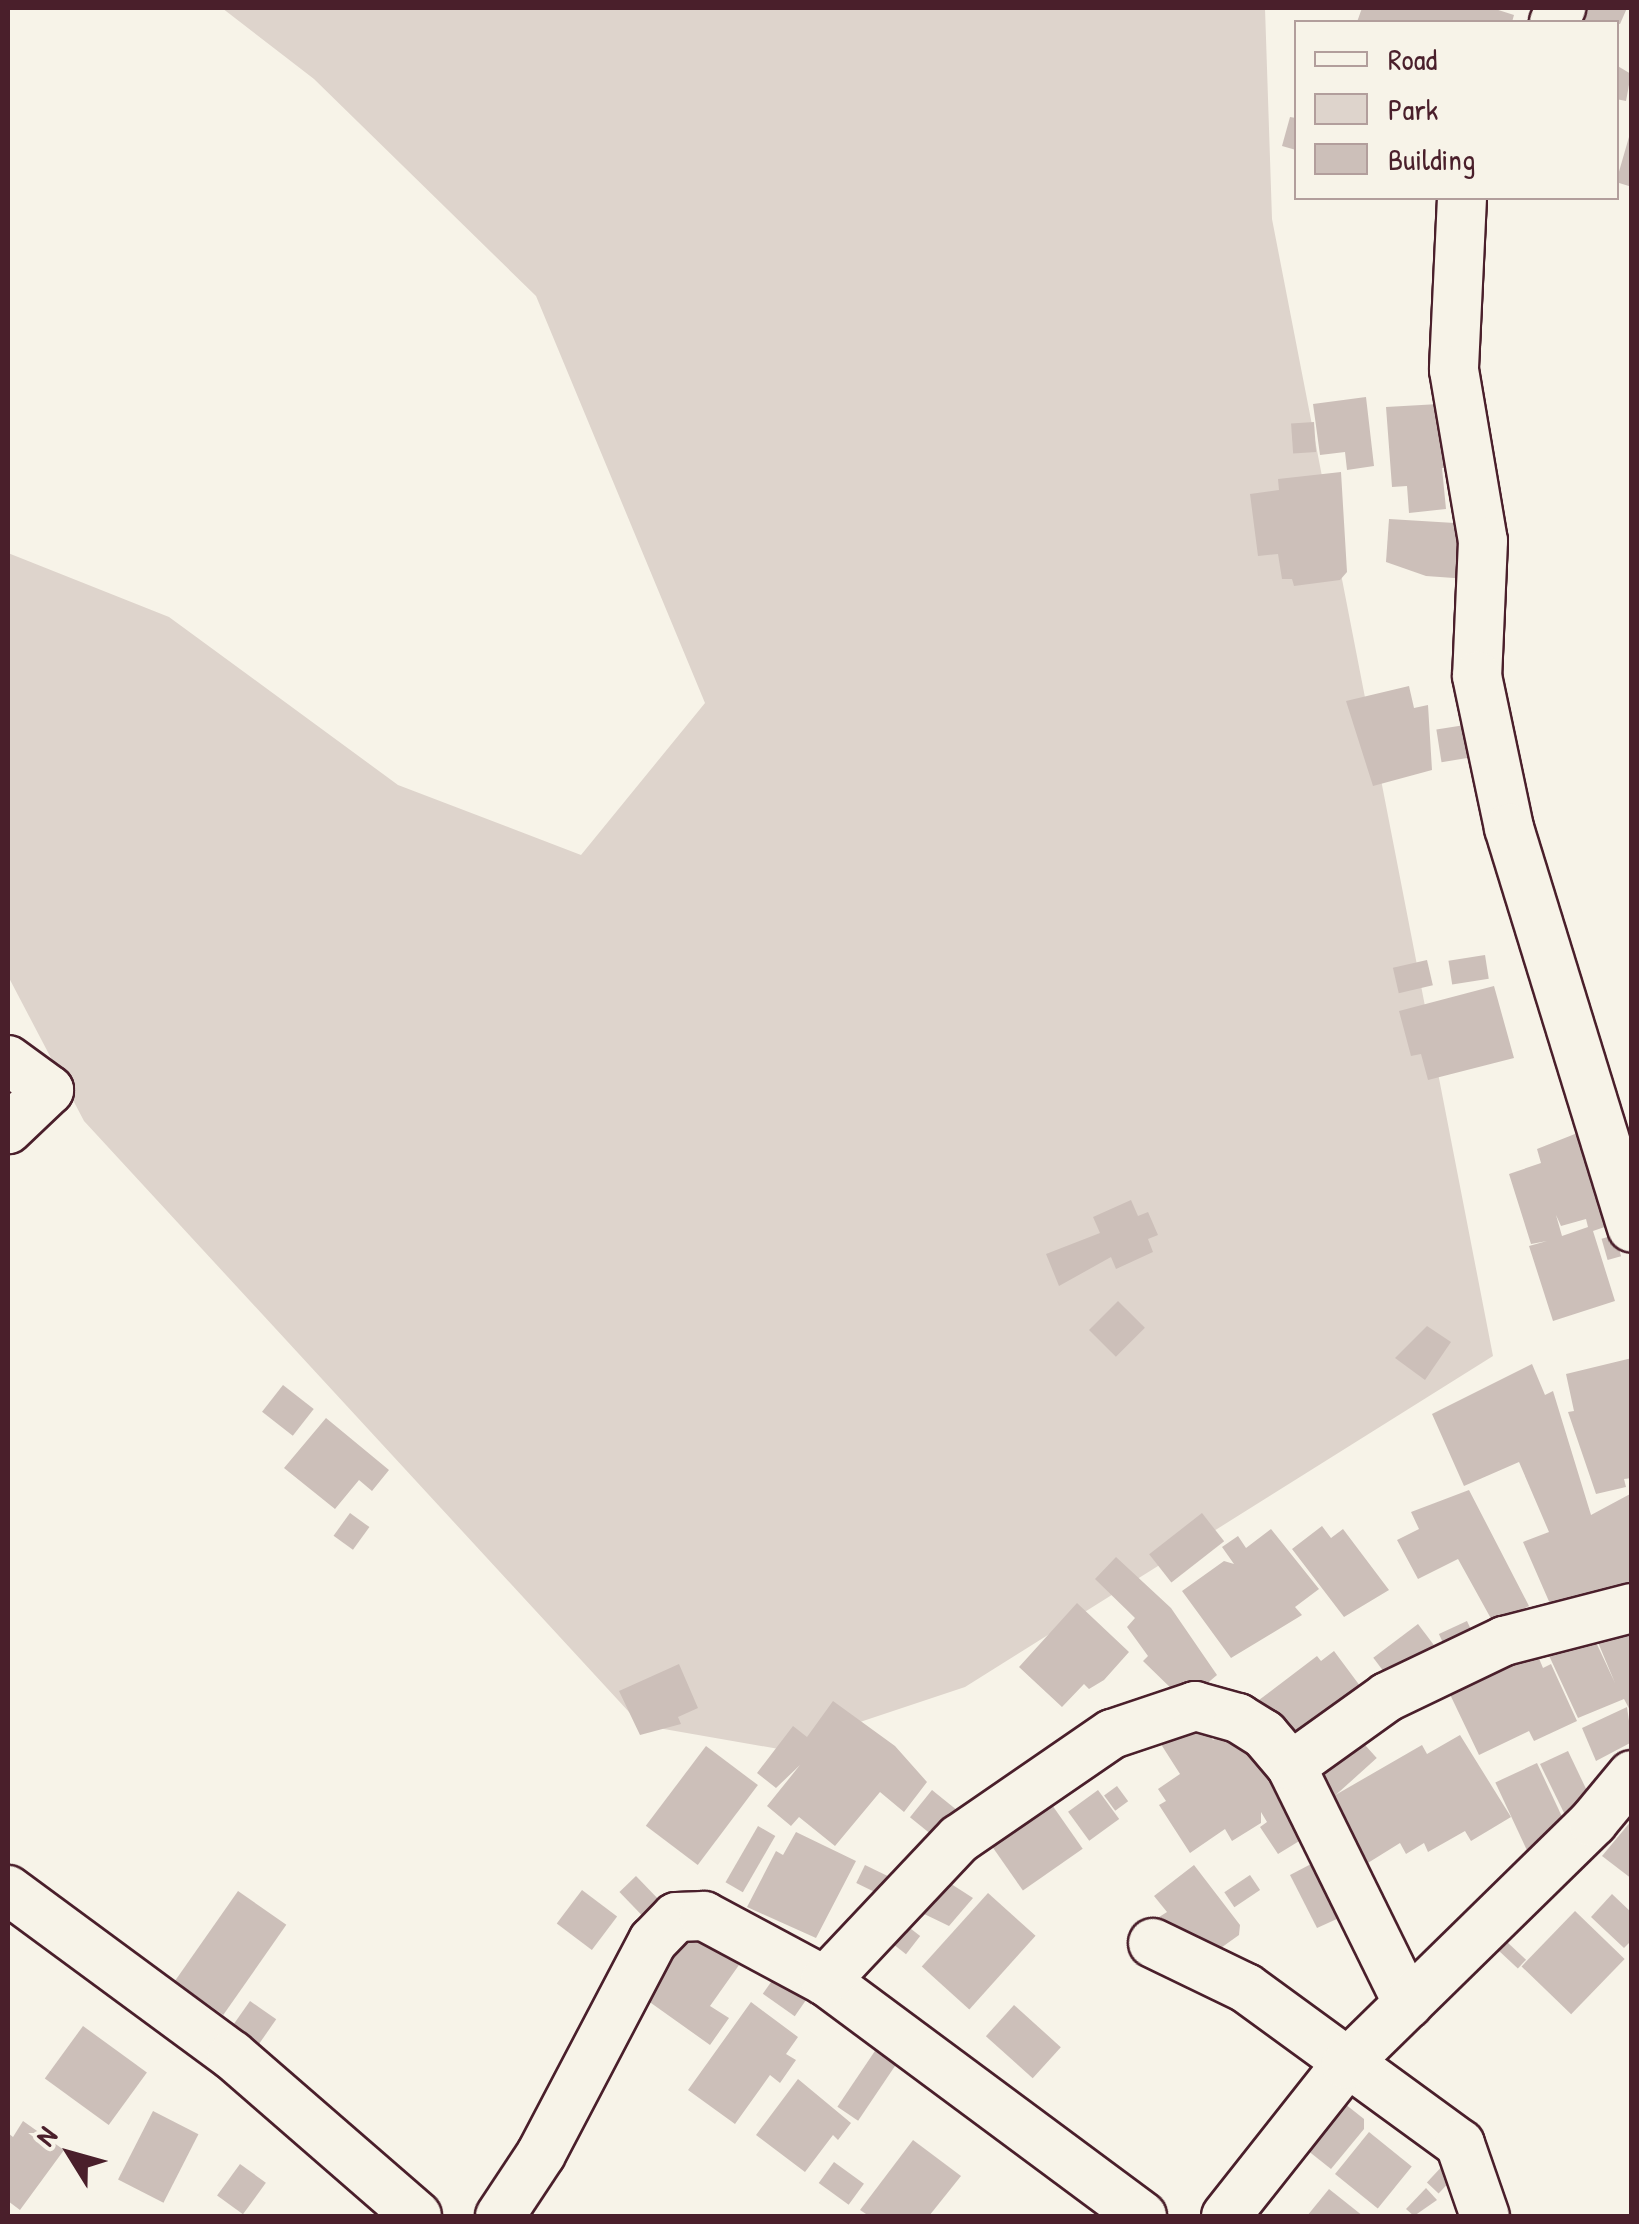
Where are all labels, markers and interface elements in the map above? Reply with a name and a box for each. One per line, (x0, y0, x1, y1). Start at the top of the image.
legend (1294, 20, 1619, 200)
text: Road (1388, 39, 1437, 79)
text: Park (1388, 89, 1438, 129)
text: Building (1388, 139, 1475, 179)
north arrow (20, 2104, 120, 2204)
text: N (26, 2119, 66, 2153)

